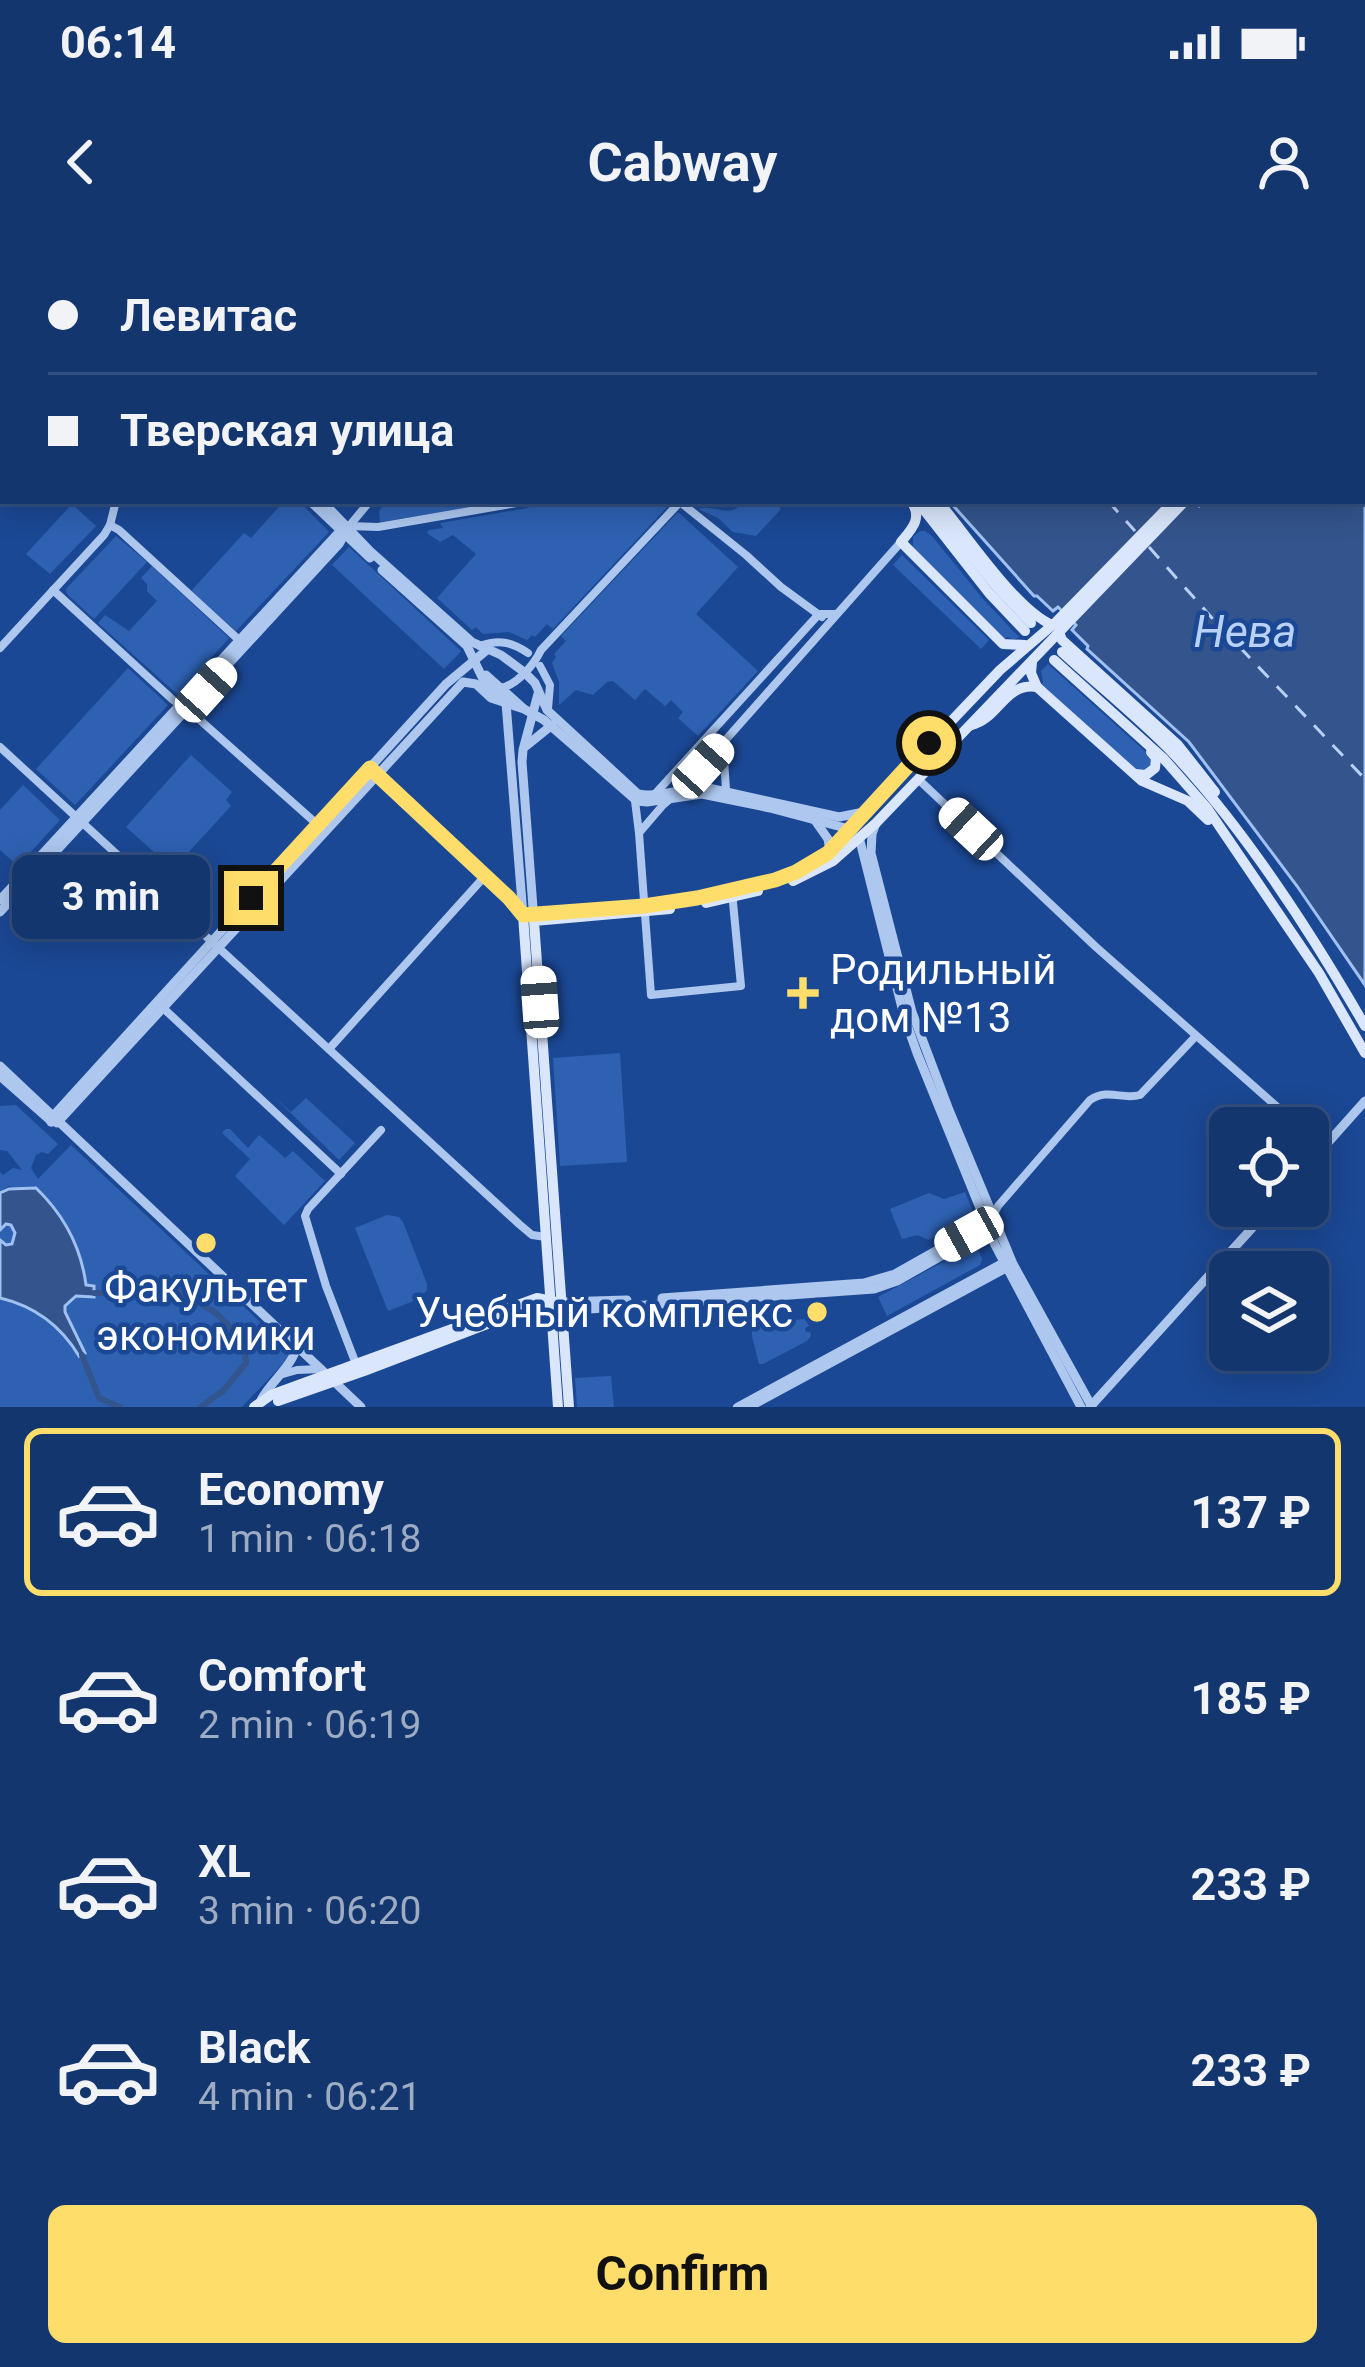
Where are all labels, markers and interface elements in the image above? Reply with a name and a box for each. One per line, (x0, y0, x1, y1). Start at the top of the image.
text: 06:14 (60, 16, 176, 69)
icon: back (48, 129, 114, 195)
icon: person (1251, 129, 1317, 195)
text: Cabway (588, 131, 777, 194)
text: Левитас (120, 289, 297, 342)
text: Тверская улица (120, 404, 454, 457)
water label: Нева (1194, 605, 1297, 658)
car (169, 651, 243, 729)
route start (902, 716, 956, 770)
car (666, 727, 740, 805)
car (932, 791, 1010, 867)
callout: 3 min (11, 856, 209, 940)
route end (224, 871, 278, 925)
text: 3 min (62, 874, 160, 920)
place label: Родильный дом №13 (830, 945, 1056, 1042)
car (520, 965, 560, 1039)
marker: Родильный дом №13 (787, 977, 819, 1009)
map controls (1209, 1107, 1329, 1371)
button: locate (1209, 1107, 1329, 1227)
car (929, 1201, 1009, 1267)
marker: Факультет экономики (193, 1230, 219, 1256)
button: layers (1209, 1251, 1329, 1371)
place label: Факультет экономики (96, 1263, 316, 1360)
place label: Учебный комплекс (415, 1288, 793, 1337)
marker: Учебный комплекс (804, 1299, 830, 1325)
icon: car (54, 1458, 162, 1566)
text: Economy (198, 1463, 384, 1516)
text: 137 ₽ (1191, 1486, 1311, 1539)
text: 1 min · 06:18 (198, 1516, 421, 1562)
icon: car (54, 1644, 162, 1752)
text: Comfort (198, 1649, 366, 1702)
text: 185 ₽ (1191, 1672, 1311, 1725)
text: 2 min · 06:19 (198, 1702, 421, 1748)
icon: car (54, 1830, 162, 1938)
text: XL (198, 1835, 251, 1888)
text: 233 ₽ (1191, 1858, 1311, 1911)
text: 3 min · 06:20 (198, 1888, 421, 1934)
icon: car (54, 2016, 162, 2124)
text: Black (198, 2021, 310, 2074)
text: 233 ₽ (1191, 2044, 1311, 2097)
text: 4 min · 06:21 (198, 2074, 421, 2120)
button: Confirm (48, 2205, 1317, 2343)

